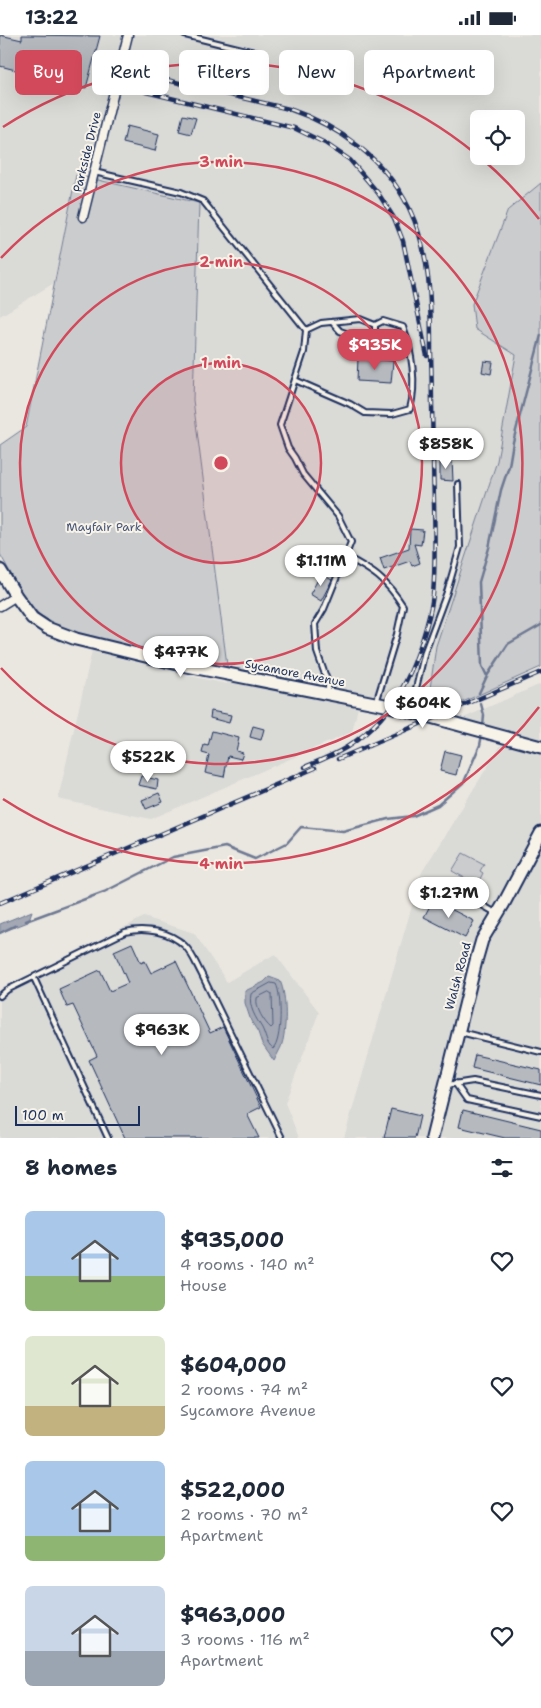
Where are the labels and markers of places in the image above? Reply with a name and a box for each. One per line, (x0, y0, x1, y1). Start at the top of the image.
pin: $935K (340, 329, 410, 371)
pin: $858K (411, 427, 481, 470)
centre of rings (212, 454, 230, 472)
pin: $1.11M (280, 545, 362, 587)
pin: $477K (146, 635, 216, 678)
pin: $604K (388, 687, 458, 729)
pin: $522K (113, 741, 183, 783)
pin: $1.27M (408, 877, 490, 919)
pin: $963K (127, 1013, 197, 1056)

